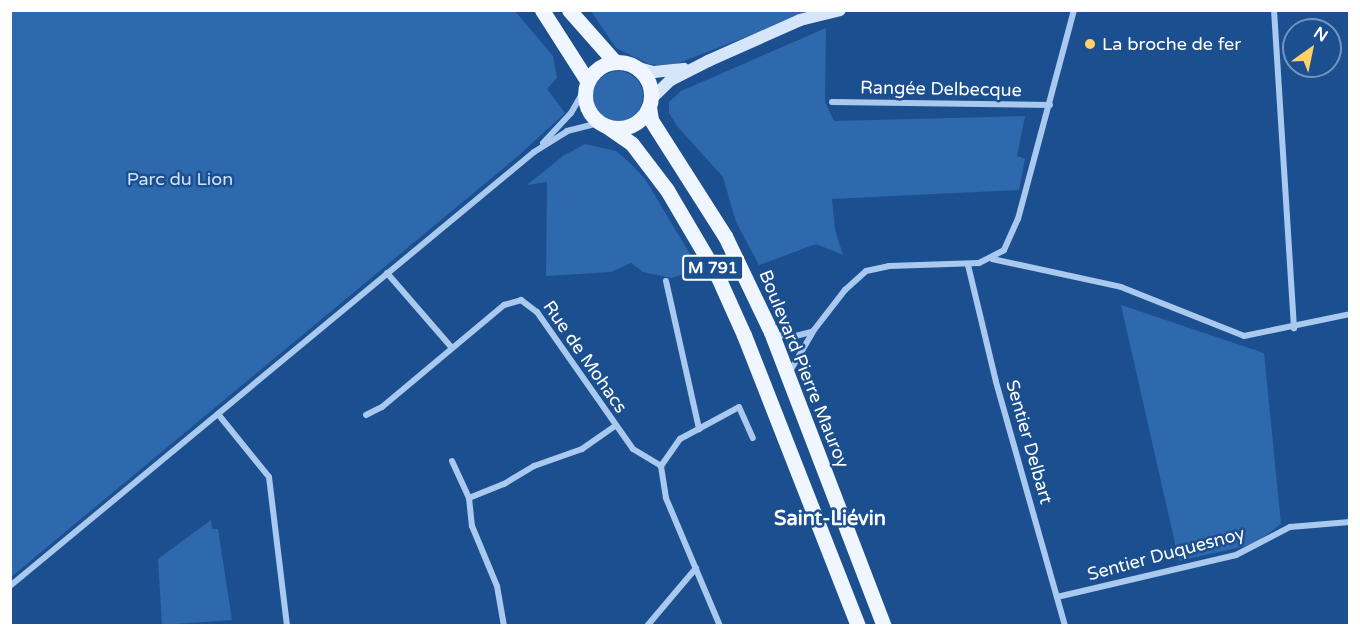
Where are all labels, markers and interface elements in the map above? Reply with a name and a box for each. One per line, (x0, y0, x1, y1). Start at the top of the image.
north arrow (1282, 18, 1342, 78)
text: N (1310, 23, 1332, 46)
place label: La broche de fer (1102, 33, 1241, 55)
marker: La broche de fer (1083, 37, 1097, 51)
street label: Rangée Delbecque (860, 77, 1022, 101)
park label: Parc du Lion (127, 168, 233, 190)
road number: M 791 (682, 255, 744, 281)
street label: Boulevard Pierre Mauroy (754, 267, 854, 471)
street label: Rue de Mohacs (538, 297, 632, 417)
street label: Sentier Delbart (1001, 377, 1057, 507)
district label: Saint-Liévin (774, 507, 886, 531)
street label: Sentier Duquesnoy (1085, 523, 1247, 585)

